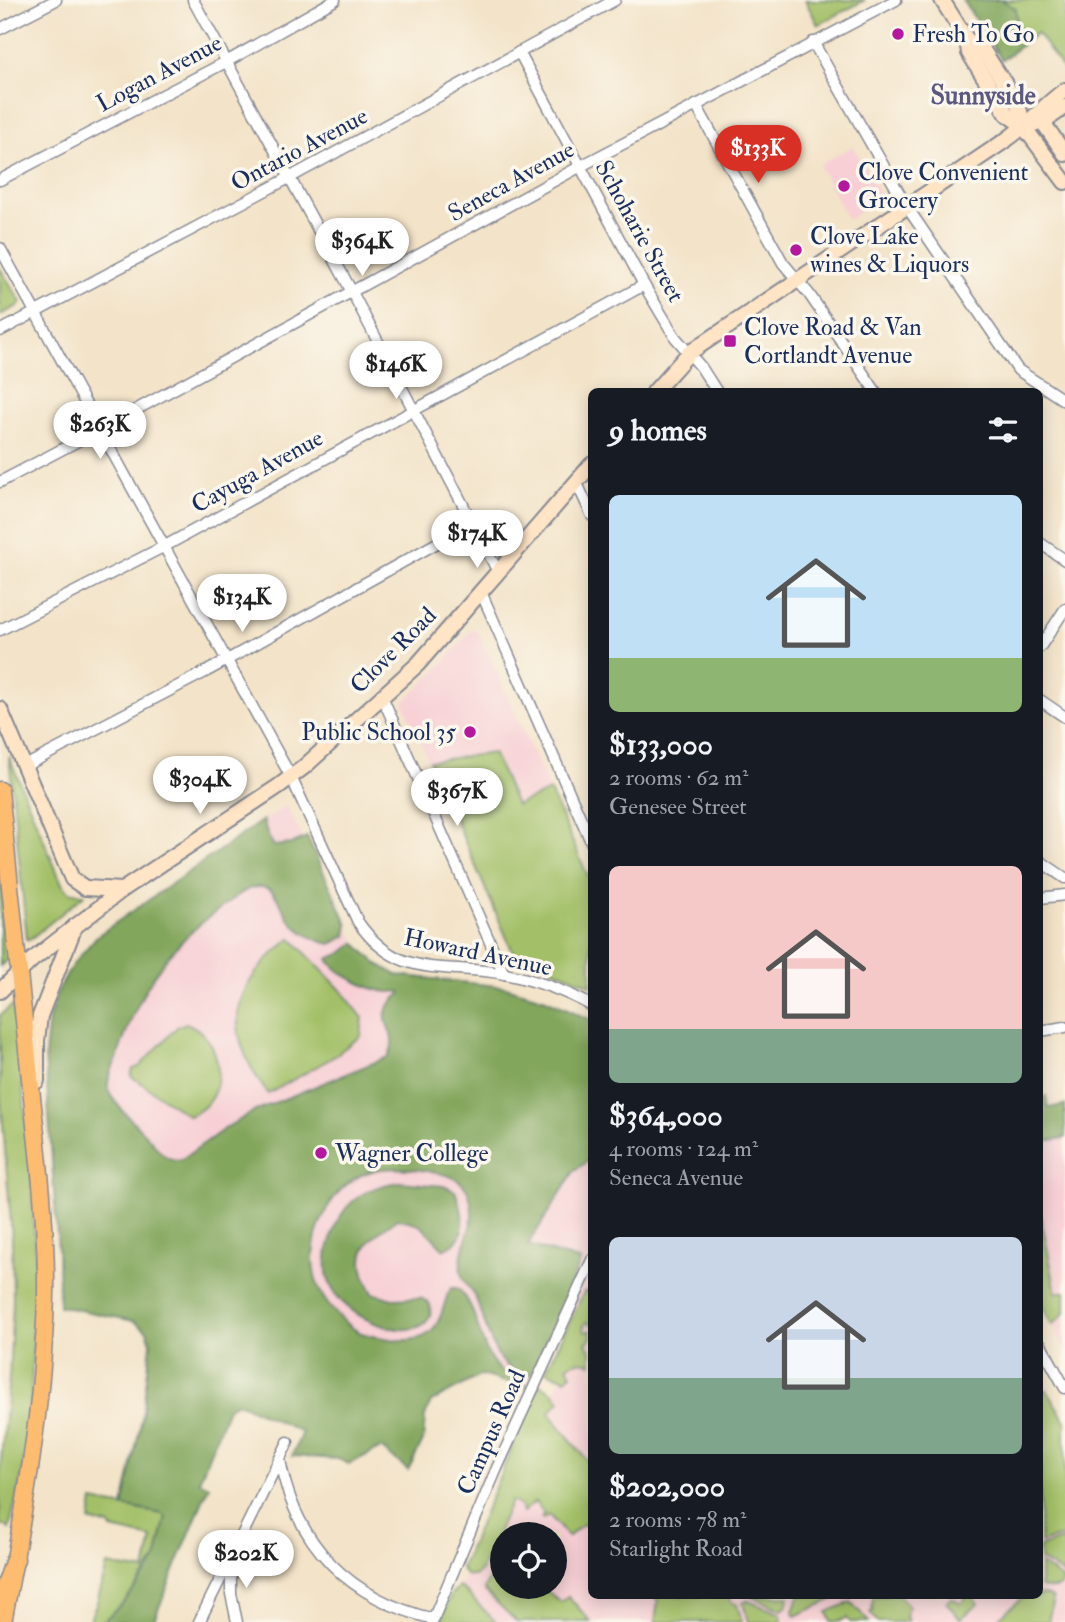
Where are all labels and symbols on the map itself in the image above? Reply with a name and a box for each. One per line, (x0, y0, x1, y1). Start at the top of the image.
place label: Fresh To Go (912, 19, 1034, 50)
marker: Fresh To Go (890, 26, 906, 42)
street label: Logan Avenue (91, 27, 227, 119)
district label: Sunnyside (930, 80, 1036, 113)
street label: Ontario Avenue (225, 100, 373, 199)
pin: $133K (709, 125, 807, 185)
street label: Seneca Avenue (443, 134, 580, 229)
street label: Schoharie Street (588, 155, 691, 308)
place label: Clove Convenient Grocery (858, 157, 1028, 216)
marker: Clove Convenient Grocery (836, 178, 852, 194)
pin: $364K (313, 218, 411, 278)
place label: Clove Lake wines & Liquors (810, 221, 969, 280)
marker: Clove Lake wines & Liquors (788, 242, 804, 258)
place label: Clove Road & Van Cortlandt Avenue (744, 312, 922, 371)
marker: Clove Road & Van Cortlandt Avenue (722, 333, 738, 349)
pin: $146K (347, 342, 445, 401)
pin: $263K (51, 402, 149, 461)
street label: Cayuga Avenue (186, 422, 329, 520)
pin: $174K (428, 510, 526, 570)
pin: $134K (193, 574, 291, 634)
street label: Clove Road (343, 600, 443, 700)
place label: Public School 35 (301, 717, 456, 748)
marker: Public School 35 (462, 724, 478, 740)
pin: $304K (151, 756, 249, 816)
pin: $367K (408, 768, 506, 828)
street label: Howard Avenue (401, 922, 555, 983)
place label: Wagner College (334, 1138, 489, 1169)
marker: Wagner College (313, 1145, 329, 1161)
street label: Campus Road (450, 1365, 533, 1500)
pin: $202K (197, 1530, 295, 1590)

